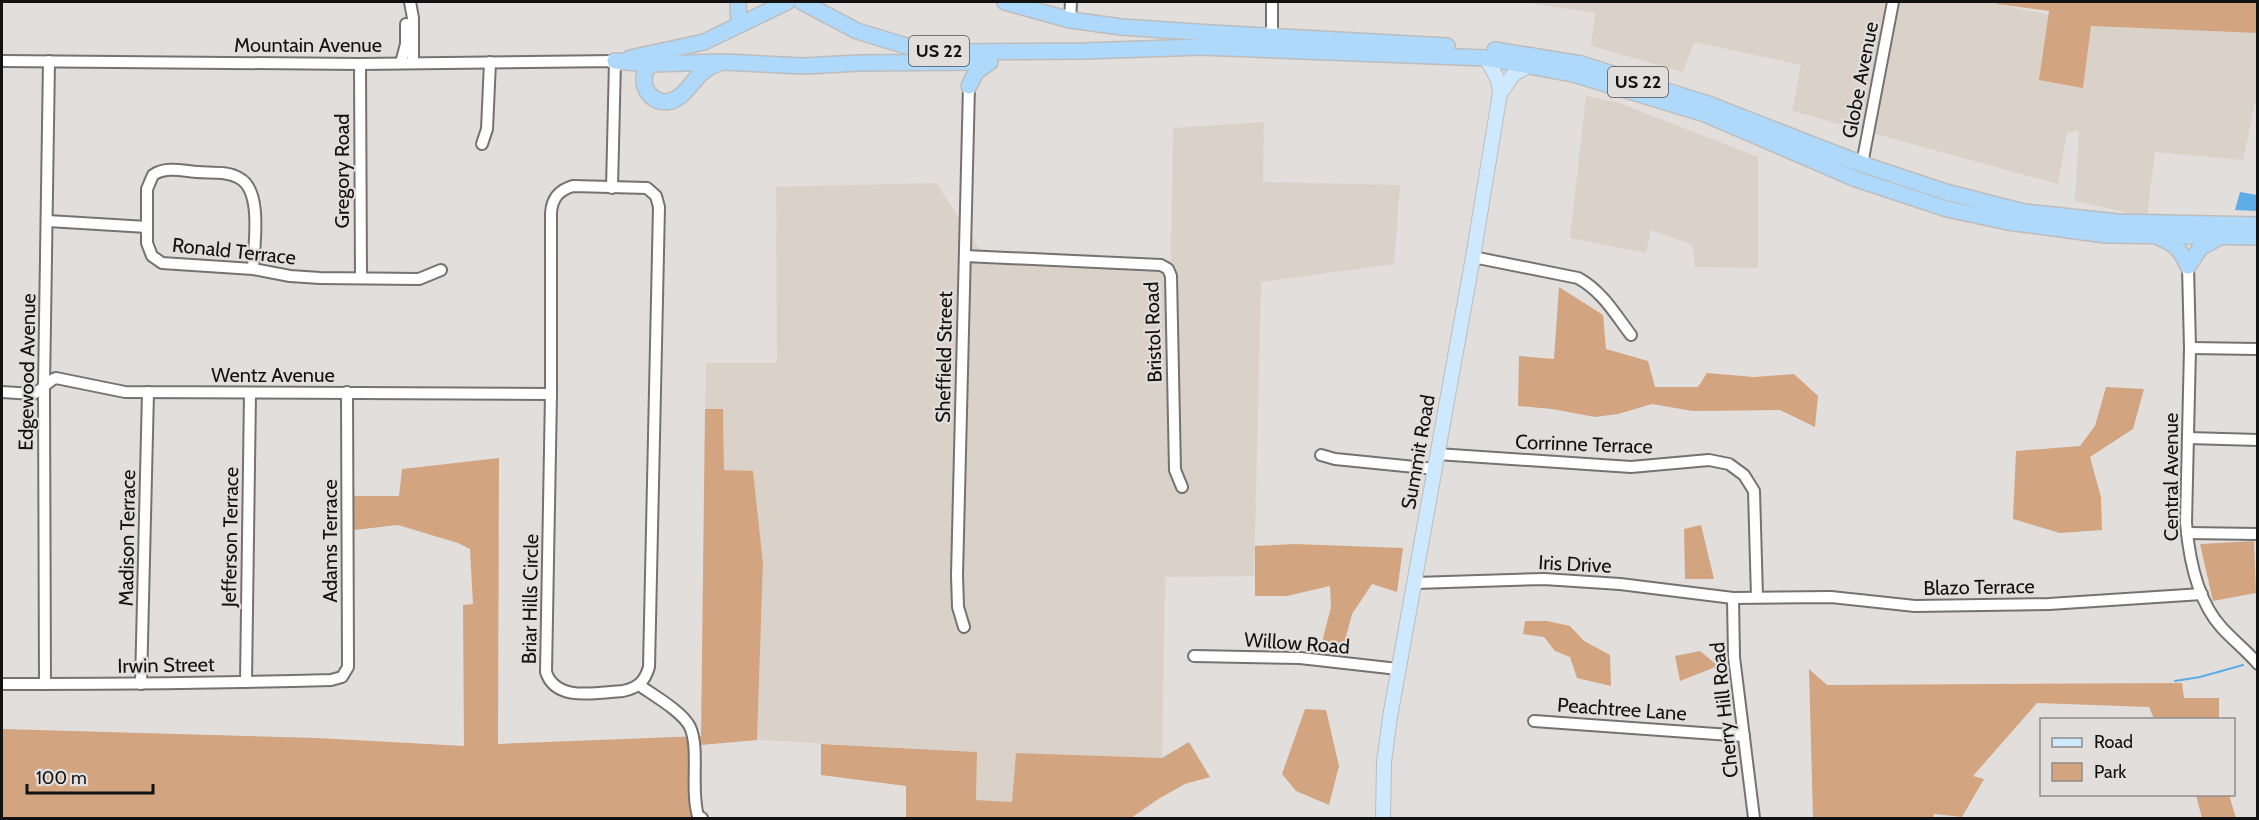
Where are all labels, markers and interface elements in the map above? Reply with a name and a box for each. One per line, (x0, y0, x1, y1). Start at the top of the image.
street label: Globe Avenue (1837, 20, 1883, 140)
street label: Mountain Avenue (234, 33, 382, 57)
road number: US 22 (909, 36, 969, 66)
road number: US 22 (1608, 67, 1668, 97)
street label: Gregory Road (330, 114, 354, 228)
street label: Ronald Terrace (171, 233, 297, 269)
street label: Bristol Road (1139, 281, 1167, 383)
street label: Sheffield Street (931, 291, 957, 423)
street label: Edgewood Avenue (14, 293, 40, 451)
street label: Wentz Avenue (211, 363, 335, 387)
street label: Summit Road (1396, 393, 1440, 511)
street label: Central Avenue (2159, 413, 2183, 541)
street label: Corrinne Terrace (1515, 430, 1653, 458)
street label: Jefferson Terrace (217, 467, 243, 608)
street label: Madison Terrace (114, 469, 140, 607)
street label: Adams Terrace (318, 479, 342, 603)
street label: Briar Hills Circle (517, 534, 543, 664)
street label: Iris Drive (1538, 550, 1612, 578)
street label: Blazo Terrace (1923, 574, 2035, 600)
street label: Willow Road (1243, 627, 1351, 659)
street label: Cherry Hill Road (1705, 641, 1743, 779)
street label: Irwin Street (117, 652, 215, 678)
street label: Peachtree Lane (1557, 693, 1687, 725)
legend (2040, 718, 2235, 796)
text: Road (2094, 731, 2133, 753)
scale bar (27, 757, 153, 795)
text: Park (2094, 761, 2127, 783)
text: 100 m (36, 767, 87, 789)

